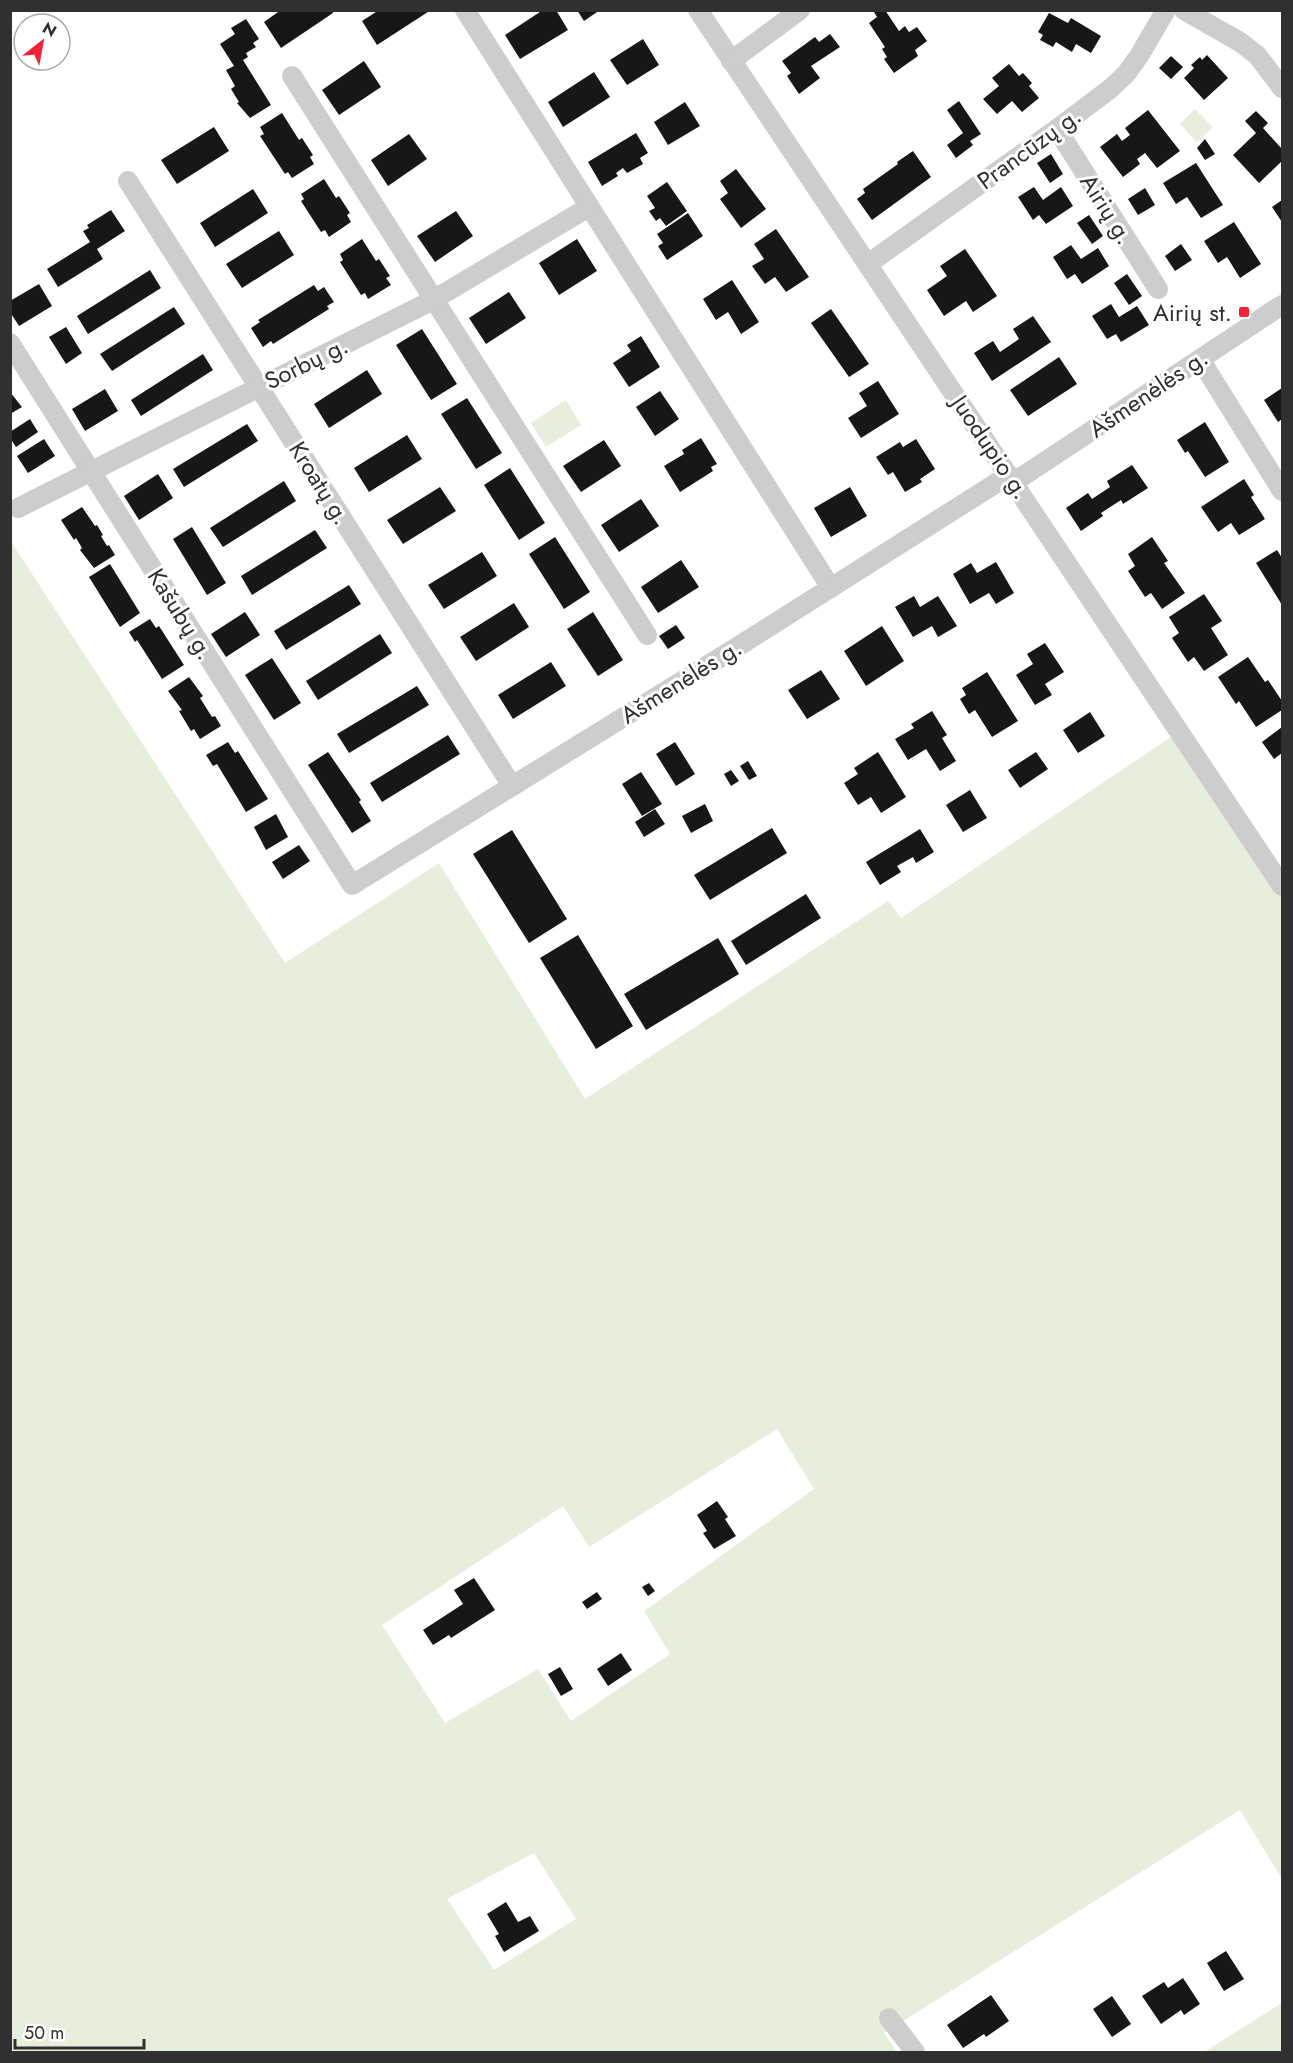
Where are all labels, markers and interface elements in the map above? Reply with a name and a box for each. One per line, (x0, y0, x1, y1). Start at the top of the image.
north arrow (12, 12, 72, 72)
text: N (38, 16, 61, 43)
street label: Prancūzų g. (970, 98, 1088, 198)
street label: Airių g. (1072, 167, 1142, 251)
place label: Airių st. (1153, 295, 1232, 330)
marker: Airių st. (1237, 305, 1251, 319)
street label: Sorbų g. (258, 328, 354, 398)
street label: Ašmenėlės g. (1081, 340, 1215, 446)
street label: Juodupio g. (942, 385, 1039, 506)
street label: Kroatų g. (281, 434, 359, 532)
street label: Kašubų g. (139, 562, 223, 666)
street label: Ašmenėlės g. (614, 630, 748, 732)
scale bar (15, 2012, 144, 2050)
text: 50 m (24, 2020, 64, 2046)

